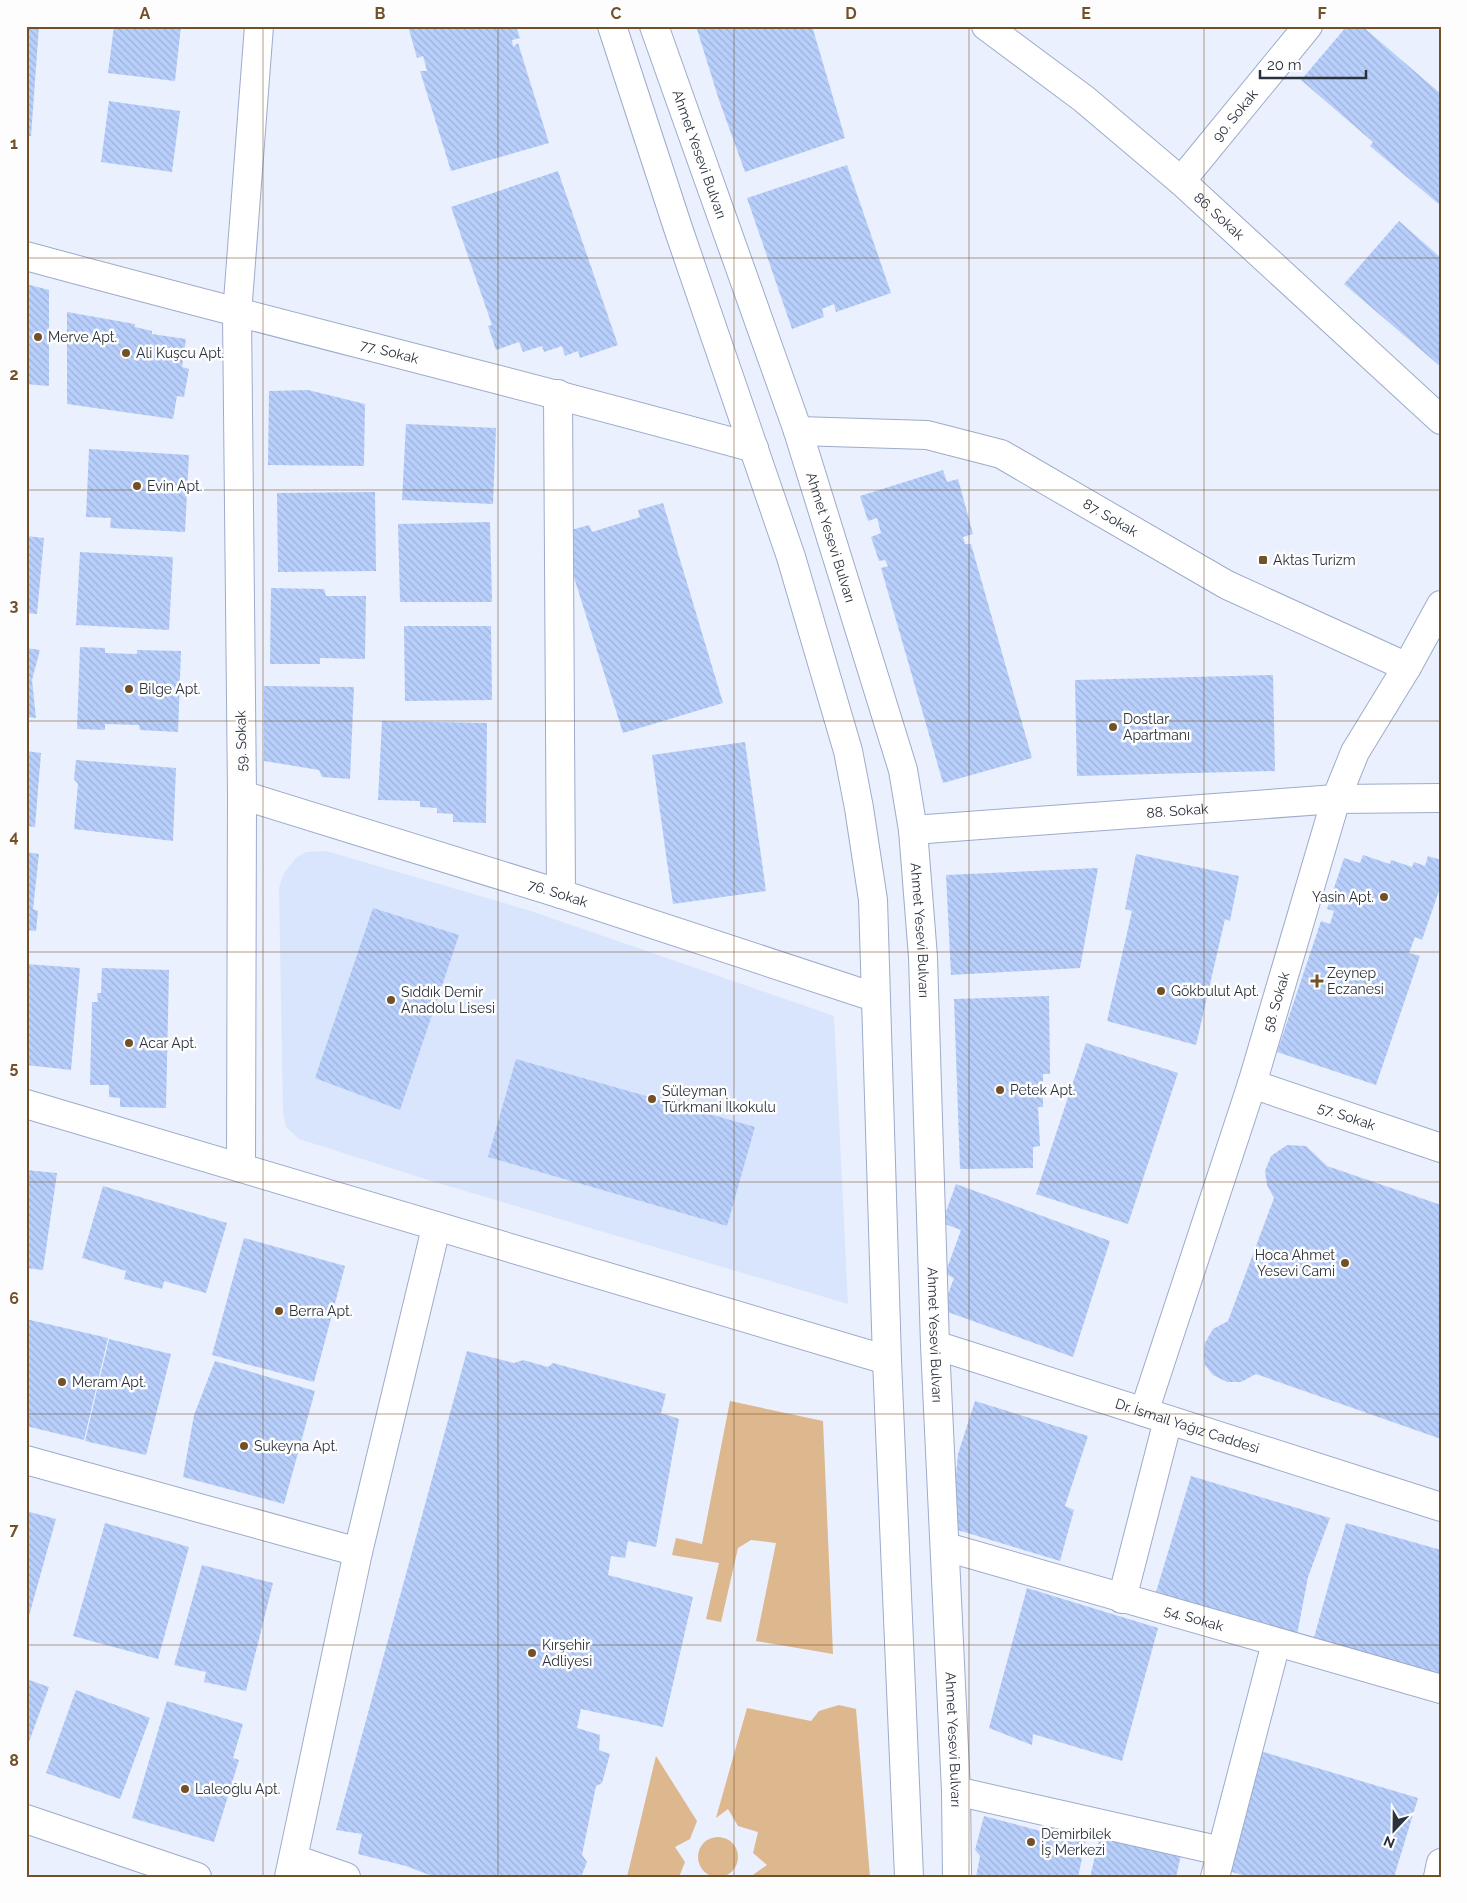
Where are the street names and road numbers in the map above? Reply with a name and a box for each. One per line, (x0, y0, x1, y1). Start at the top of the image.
street label: 90. Sokak (1209, 86, 1261, 144)
street label: Ahmet Yesevi Bulvarı (669, 88, 730, 221)
street label: 86. Sokak (1191, 189, 1248, 243)
street label: 77. Sokak (359, 336, 421, 367)
street label: Ahmet Yesevi Bulvarı (803, 470, 859, 604)
street label: 87. Sokak (1080, 495, 1141, 540)
street label: 59. Sokak (232, 710, 250, 772)
street label: 88. Sokak (1146, 800, 1209, 821)
street label: Ahmet Yesevi Bulvarı (908, 862, 932, 998)
street label: 76. Sokak (526, 876, 590, 910)
street label: 58. Sokak (1260, 970, 1293, 1034)
street label: 57. Sokak (1316, 1099, 1378, 1133)
street label: Ahmet Yesevi Bulvarı (925, 1267, 946, 1403)
street label: Dr. İsmail Yağız Caddesi (1113, 1395, 1261, 1456)
street label: 54. Sokak (1163, 1602, 1226, 1634)
street label: Ahmet Yesevi Bulvarı (942, 1671, 964, 1807)

